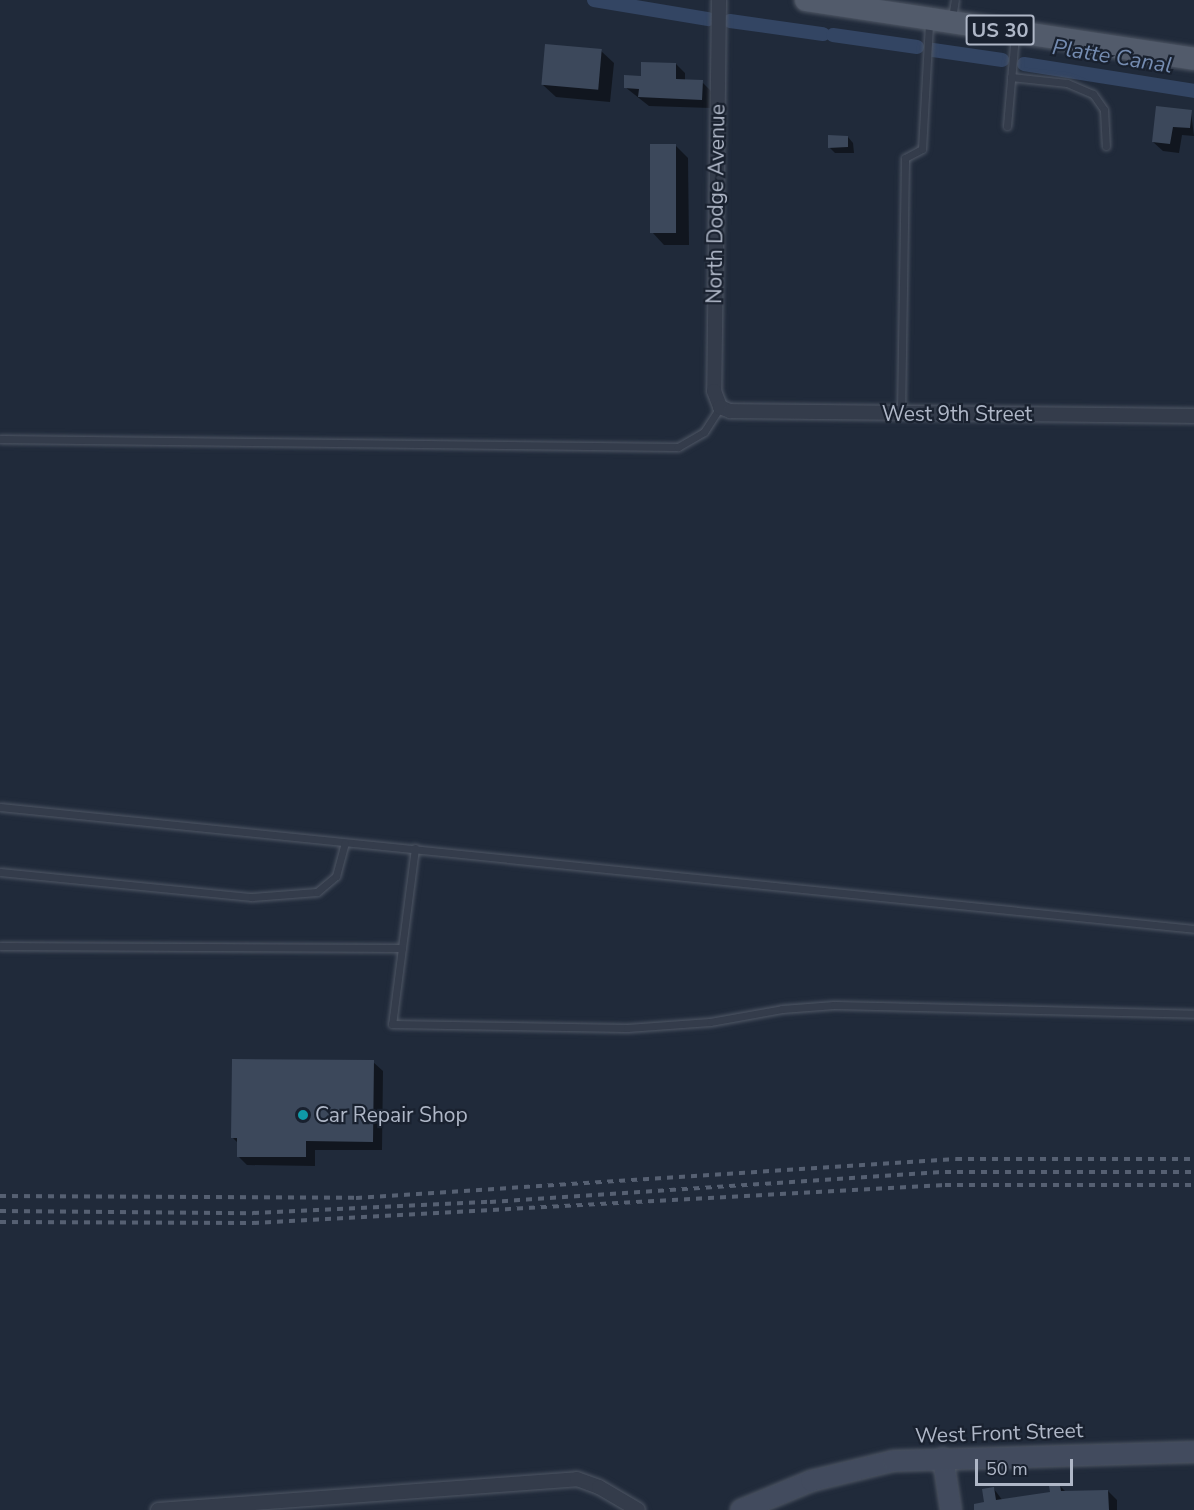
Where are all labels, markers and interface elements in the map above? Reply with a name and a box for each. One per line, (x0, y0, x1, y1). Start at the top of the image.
road number: US 30 (966, 13, 1034, 47)
water label: Platte Canal (1050, 34, 1174, 80)
street label: North Dodge Avenue (702, 104, 730, 304)
street label: West 9th Street (882, 401, 1032, 427)
place label: Car Repair Shop (315, 1102, 468, 1128)
marker: Car Repair Shop (296, 1108, 310, 1122)
street label: West Front Street (915, 1417, 1083, 1449)
scale bar (978, 1447, 1076, 1485)
text: 50 m (986, 1457, 1028, 1481)

